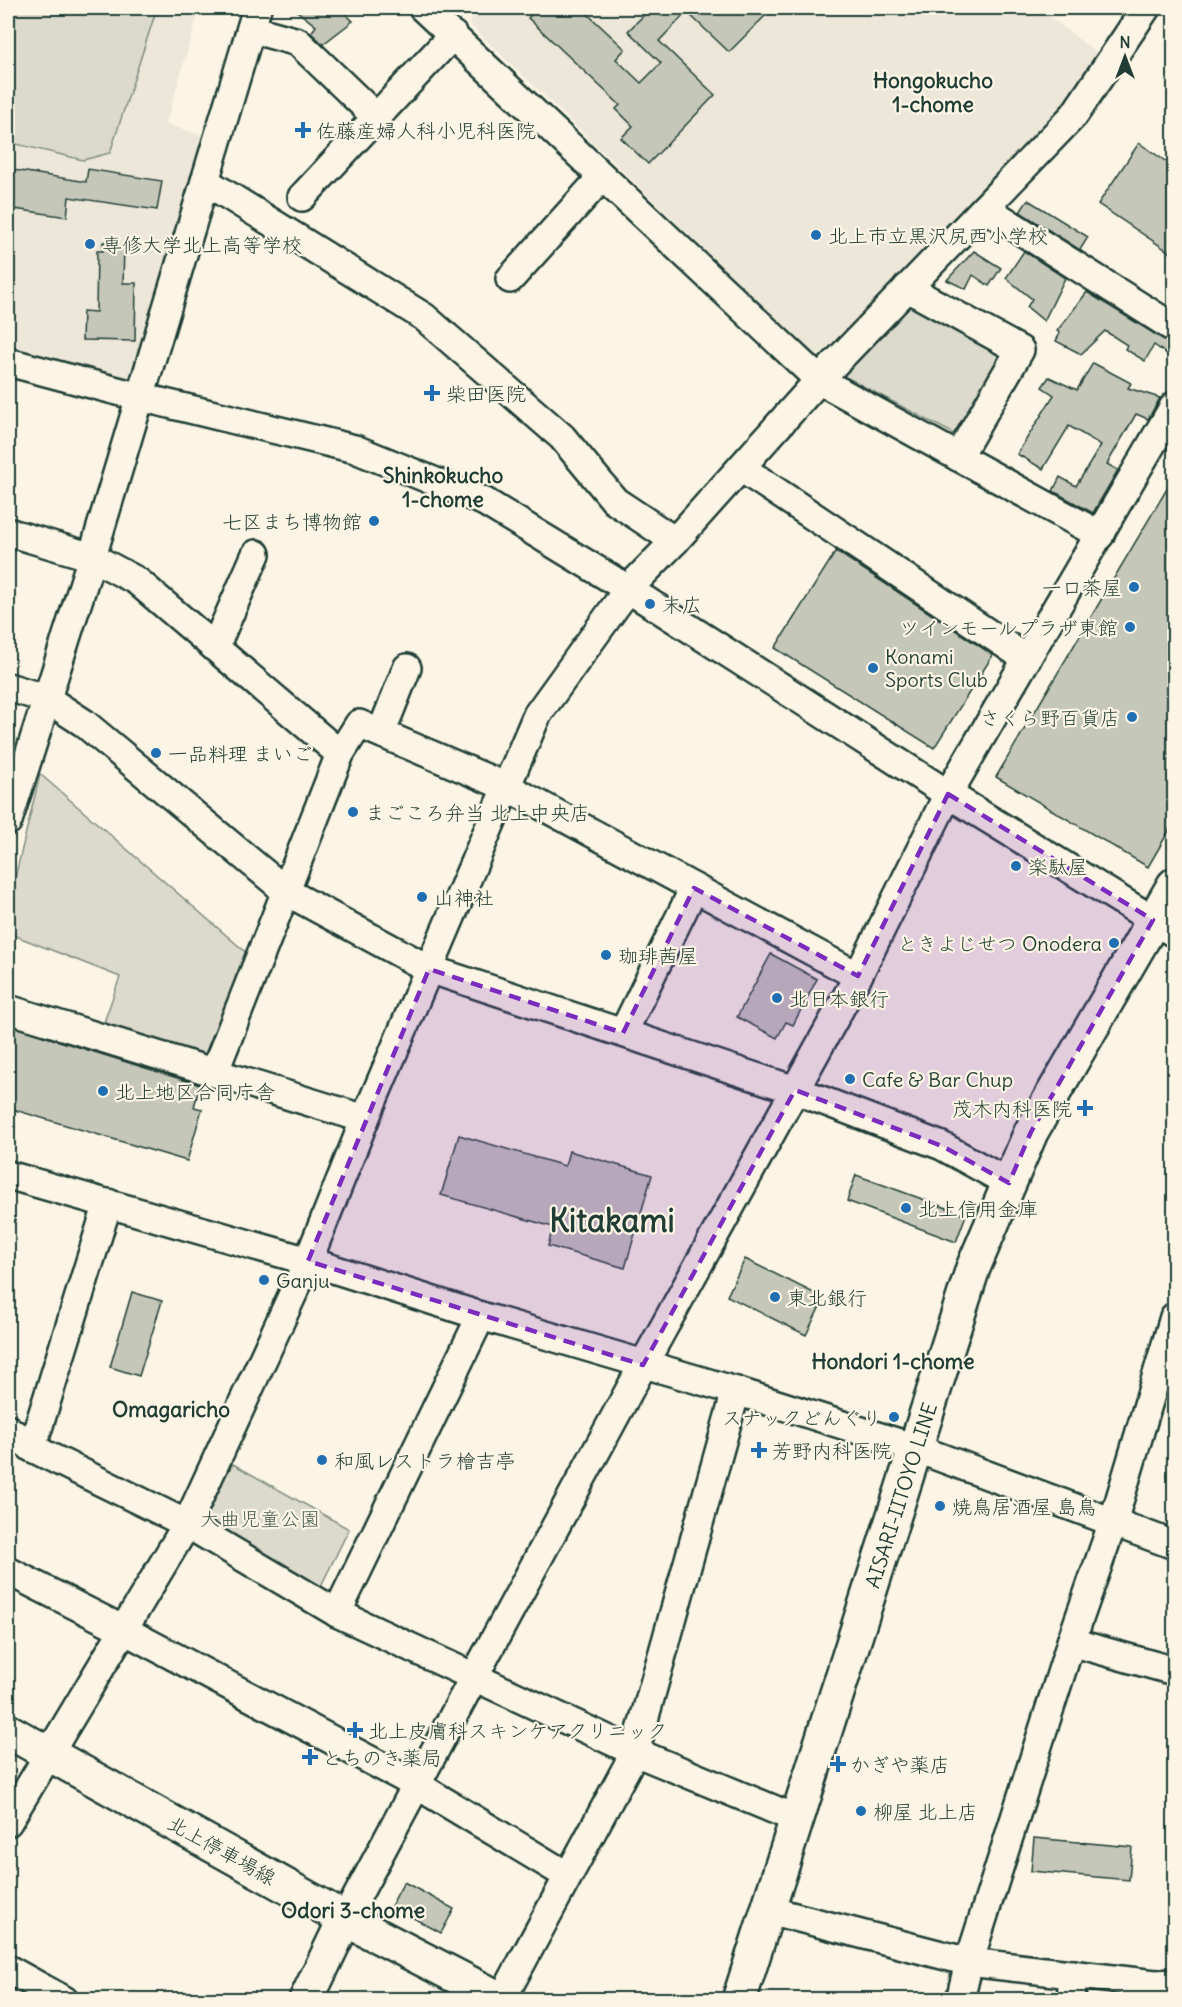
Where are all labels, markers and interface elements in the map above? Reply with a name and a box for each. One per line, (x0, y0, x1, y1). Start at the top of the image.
north arrow (1095, 27, 1155, 87)
text: N (1119, 32, 1131, 52)
district label: Hongokucho 1-chome (873, 67, 993, 118)
place label: 佐藤産婦人科小児科医院 (316, 118, 536, 143)
marker: 佐藤産婦人科小児科医院 (294, 121, 312, 139)
place label: 北上市立黒沢尻西小学校 (828, 223, 1048, 248)
marker: 北上市立黒沢尻西小学校 (809, 228, 823, 242)
place label: 専修大学北上高等学校 (102, 232, 302, 257)
marker: 専修大学北上高等学校 (83, 237, 97, 251)
place label: 柴田医院 (446, 381, 526, 406)
marker: 柴田医院 (423, 384, 441, 402)
district label: Shinkokucho 1-chome (383, 462, 503, 513)
place label: 七区まち博物館 (222, 509, 362, 534)
marker: 七区まち博物館 (367, 514, 381, 528)
place label: 一口茶屋 (1042, 575, 1122, 600)
marker: 一口茶屋 (1127, 580, 1141, 594)
place label: 末広 (662, 592, 702, 617)
marker: 末広 (643, 597, 657, 611)
place label: ツインモールプラザ東館 (899, 615, 1118, 640)
marker: ツインモールプラザ東館 (1123, 620, 1137, 634)
place label: Konami Sports Club (885, 644, 988, 692)
marker: Konami Sports Club (866, 661, 880, 675)
place label: さくら野百貨店 (980, 705, 1120, 730)
marker: さくら野百貨店 (1125, 710, 1139, 724)
place label: 一品料理 まいご (168, 741, 313, 766)
marker: 一品料理 まいご (149, 746, 163, 760)
place label: まごころ弁当 北上中央店 (365, 800, 590, 825)
marker: まごころ弁当 北上中央店 (346, 805, 360, 819)
place label: 楽駄屋 (1028, 854, 1088, 879)
marker: 楽駄屋 (1009, 859, 1023, 873)
place label: 山神社 (434, 885, 494, 910)
marker: 山神社 (415, 890, 429, 904)
place label: ときよじせつ Onodera (897, 931, 1102, 956)
marker: ときよじせつ Onodera (1107, 936, 1121, 950)
place label: 珈琲茜屋 (618, 943, 698, 968)
marker: 珈琲茜屋 (599, 948, 613, 962)
place label: 北日本銀行 (789, 986, 889, 1011)
marker: 北日本銀行 (770, 991, 784, 1005)
place label: Cafe & Bar Chup (862, 1067, 1013, 1092)
marker: Cafe & Bar Chup (843, 1072, 857, 1086)
place label: 北上地区合同庁舎 (115, 1079, 275, 1104)
marker: 北上地区合同庁舎 (96, 1084, 110, 1098)
place label: 茂木内科医院 (952, 1096, 1072, 1121)
marker: 茂木内科医院 (1076, 1099, 1094, 1117)
place label: 北上信用金庫 (918, 1196, 1038, 1221)
district label: Kitakami (549, 1200, 675, 1241)
marker: 北上信用金庫 (899, 1201, 913, 1215)
place label: Ganju (276, 1268, 330, 1293)
marker: Ganju (257, 1273, 271, 1287)
place label: 東北銀行 (787, 1285, 867, 1310)
marker: 東北銀行 (768, 1290, 782, 1304)
district label: Hondori 1-chome (811, 1348, 975, 1375)
district label: Omagaricho (112, 1396, 230, 1423)
street label: AISARI-IITOYO LINE (859, 1399, 942, 1591)
place label: スナックどんぐり (722, 1405, 882, 1430)
marker: スナックどんぐり (887, 1410, 901, 1424)
place label: 芳野内科医院 (772, 1438, 892, 1463)
marker: 芳野内科医院 (750, 1441, 768, 1459)
place label: 和風レストラ檜吉亭 (334, 1448, 516, 1473)
marker: 和風レストラ檜吉亭 (315, 1453, 329, 1467)
place label: 焼鳥居酒屋 島鳥 (952, 1494, 1097, 1519)
marker: 焼鳥居酒屋 島鳥 (933, 1499, 947, 1513)
park label: 大曲児童公園 (200, 1506, 320, 1531)
place label: 北上皮膚科スキンケアクリニック (368, 1718, 667, 1743)
marker: 北上皮膚科スキンケアクリニック (346, 1721, 364, 1739)
place label: とちのき薬局 (322, 1745, 442, 1770)
marker: とちのき薬局 (303, 1750, 317, 1764)
place label: かぎや薬店 (850, 1752, 950, 1777)
marker: かぎや薬店 (831, 1757, 845, 1771)
place label: 柳屋 北上店 (873, 1799, 978, 1824)
marker: 柳屋 北上店 (854, 1804, 868, 1818)
street label: 北上停車場線 (163, 1810, 281, 1890)
district label: Odori 3-chome (281, 1897, 425, 1924)

